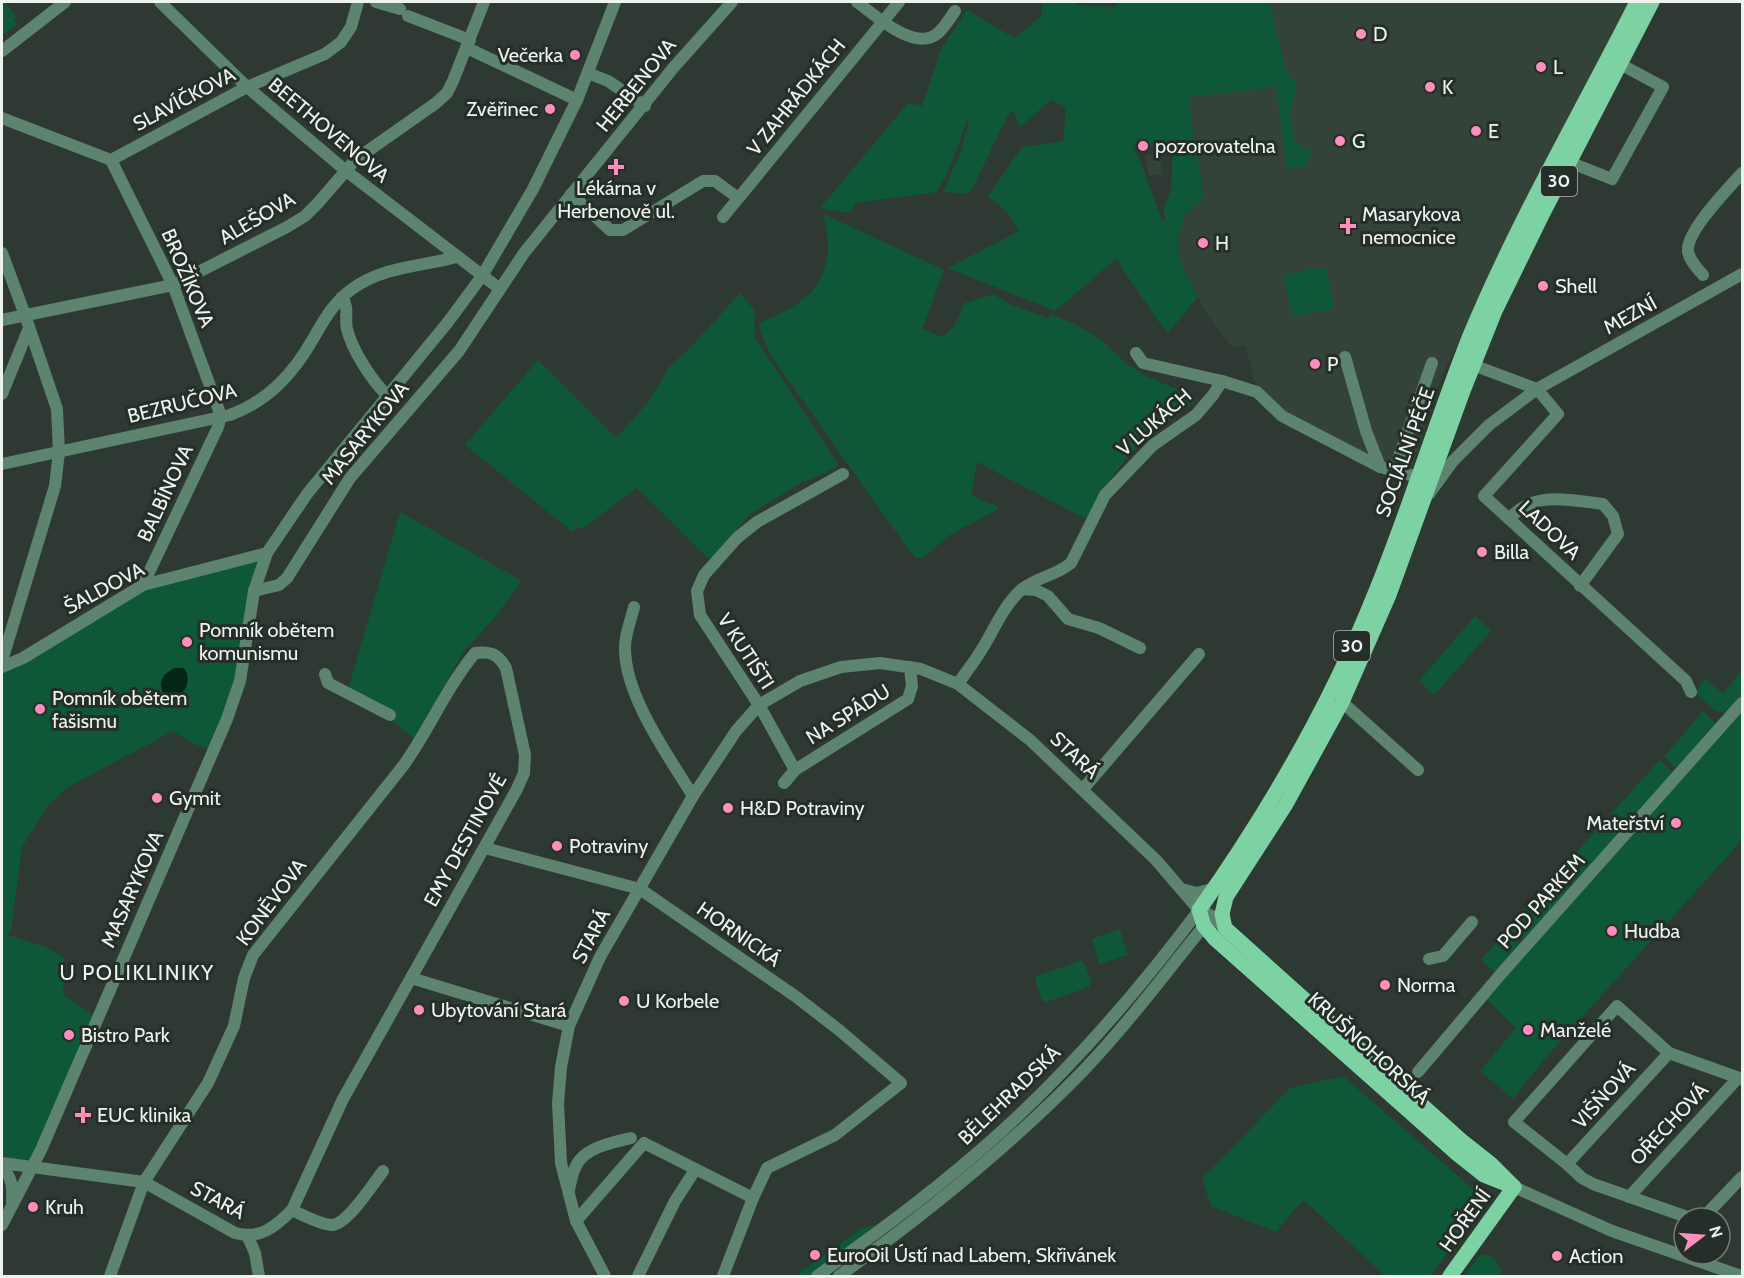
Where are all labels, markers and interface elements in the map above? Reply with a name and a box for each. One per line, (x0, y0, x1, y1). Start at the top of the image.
place label: D (1373, 22, 1388, 46)
marker: D (1354, 27, 1368, 41)
street label: HERBENOVA (591, 33, 681, 136)
street label: V ZAHRÁDKÁCH (742, 34, 850, 160)
place label: Večerka (498, 43, 563, 67)
marker: Večerka (568, 48, 582, 62)
place label: L (1553, 55, 1563, 79)
marker: L (1534, 60, 1548, 74)
street label: SLAVÍČKOVA (129, 62, 240, 136)
street label: BEETHOVENOVA (264, 73, 395, 188)
place label: K (1442, 75, 1454, 99)
marker: K (1423, 80, 1437, 94)
place label: Zvěřinec (466, 97, 538, 121)
marker: Zvěřinec (543, 102, 557, 116)
place label: E (1488, 119, 1499, 143)
marker: E (1469, 124, 1483, 138)
place label: G (1352, 129, 1365, 153)
place label: pozorovatelna (1155, 134, 1276, 158)
marker: G (1333, 134, 1347, 148)
marker: pozorovatelna (1136, 139, 1150, 153)
marker: Lékárna v Herbenově ul. (609, 160, 623, 174)
road number: 30 (1541, 166, 1577, 196)
place label: Lékárna v Herbenově ul. (557, 176, 675, 223)
street label: ALEŠOVA (215, 186, 300, 249)
place label: Masarykova nemocnice (1362, 202, 1461, 249)
marker: Masarykova nemocnice (1339, 217, 1357, 235)
street label: BROŽÍKOVA (157, 225, 220, 331)
place label: H (1215, 231, 1229, 255)
marker: H (1196, 236, 1210, 250)
place label: Shell (1555, 274, 1597, 298)
marker: Shell (1536, 279, 1550, 293)
street label: MEZNÍ (1599, 291, 1661, 339)
place label: P (1327, 352, 1338, 376)
marker: P (1308, 357, 1322, 371)
street label: MASARYKOVA (316, 376, 414, 489)
street label: BEZRUČOVA (125, 378, 240, 428)
street label: V LUKÁCH (1112, 383, 1196, 461)
street label: SOCIÁLNÍ PÉČE (1370, 384, 1440, 520)
street label: BALBÍNOVA (132, 440, 198, 545)
street label: LADOVA (1514, 495, 1586, 565)
place label: Billa (1494, 540, 1530, 564)
marker: Billa (1475, 545, 1489, 559)
street label: ŠALDOVA (60, 557, 149, 619)
street label: V KUTIŠTI (713, 609, 779, 693)
place label: Pomník obětem komunismu (199, 618, 334, 665)
road number: 30 (1334, 631, 1370, 661)
marker: Pomník obětem komunismu (180, 635, 194, 649)
street label: NA SPÁDU (802, 679, 894, 749)
place label: Pomník obětem fašismu (52, 686, 187, 733)
marker: Pomník obětem fašismu (33, 702, 47, 716)
street label: STARÁ (1046, 726, 1105, 784)
street label: EMY DESTINOVÉ (419, 769, 511, 911)
place label: Gymit (169, 786, 221, 810)
marker: Gymit (150, 791, 164, 805)
place label: H&D Potraviny (740, 796, 865, 820)
marker: H&D Potraviny (721, 801, 735, 815)
place label: Mateřství (1586, 811, 1664, 835)
marker: Mateřství (1669, 816, 1683, 830)
street label: MASARYKOVA (96, 826, 169, 951)
place label: Potraviny (569, 834, 648, 858)
marker: Potraviny (550, 839, 564, 853)
street label: POD PARKEM (1492, 849, 1590, 953)
street label: KONĚVOVA (231, 854, 312, 950)
street label: HORNICKÁ (692, 896, 786, 972)
street label: STARÁ (567, 904, 616, 967)
place label: Hudba (1624, 919, 1681, 943)
marker: Hudba (1605, 924, 1619, 938)
district label: U POLIKLINIKY (59, 960, 215, 985)
place label: Norma (1397, 973, 1456, 997)
marker: Norma (1378, 978, 1392, 992)
street label: KRUŠNOHORSKÁ (1303, 987, 1435, 1110)
place label: U Korbele (636, 989, 719, 1013)
marker: U Korbele (617, 994, 631, 1008)
place label: Ubytování Stará (431, 998, 567, 1022)
marker: Ubytování Stará (412, 1003, 426, 1017)
place label: Manželé (1540, 1018, 1611, 1042)
place label: Bistro Park (81, 1023, 170, 1047)
marker: Manželé (1521, 1023, 1535, 1037)
marker: Bistro Park (62, 1028, 76, 1042)
street label: BĚLEHRADSKÁ (953, 1040, 1065, 1150)
street label: VIŠŇOVÁ (1568, 1056, 1641, 1133)
street label: OŘECHOVÁ (1625, 1077, 1714, 1170)
place label: EUC klinika (97, 1103, 192, 1127)
marker: EUC klinika (74, 1106, 92, 1124)
street label: STARÁ (187, 1176, 250, 1225)
street label: HOŘENÍ (1434, 1184, 1496, 1256)
place label: Kruh (45, 1195, 84, 1219)
marker: Kruh (26, 1200, 40, 1214)
north arrow (1672, 1206, 1732, 1266)
text: N (1705, 1224, 1727, 1240)
place label: EuroOil Ústí nad Labem, Skřivánek (827, 1243, 1116, 1267)
place label: Action (1569, 1244, 1623, 1268)
marker: EuroOil Ústí nad Labem, Skřivánek (808, 1248, 822, 1262)
marker: Action (1550, 1249, 1564, 1263)

